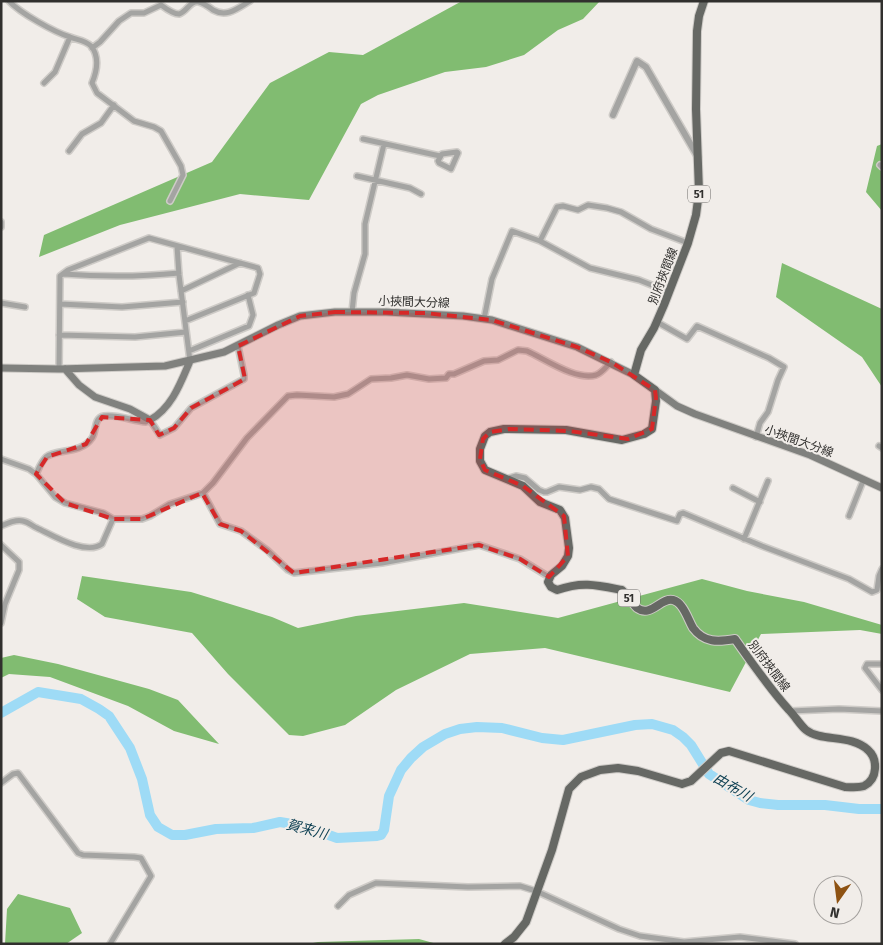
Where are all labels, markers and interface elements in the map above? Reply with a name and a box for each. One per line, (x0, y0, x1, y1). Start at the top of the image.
road number: 51 (688, 185, 710, 202)
street label: 別府挾間線 (646, 245, 680, 307)
street label: 小挾間大分線 (378, 294, 450, 310)
street label: 小挾間大分線 (763, 422, 835, 460)
road number: 51 (618, 590, 640, 606)
street label: 別府挾間線 (745, 638, 793, 694)
water label: 由布川 (710, 770, 757, 806)
water label: 賀来川 (284, 816, 331, 844)
north arrow (813, 875, 863, 925)
text: N (828, 903, 842, 922)

